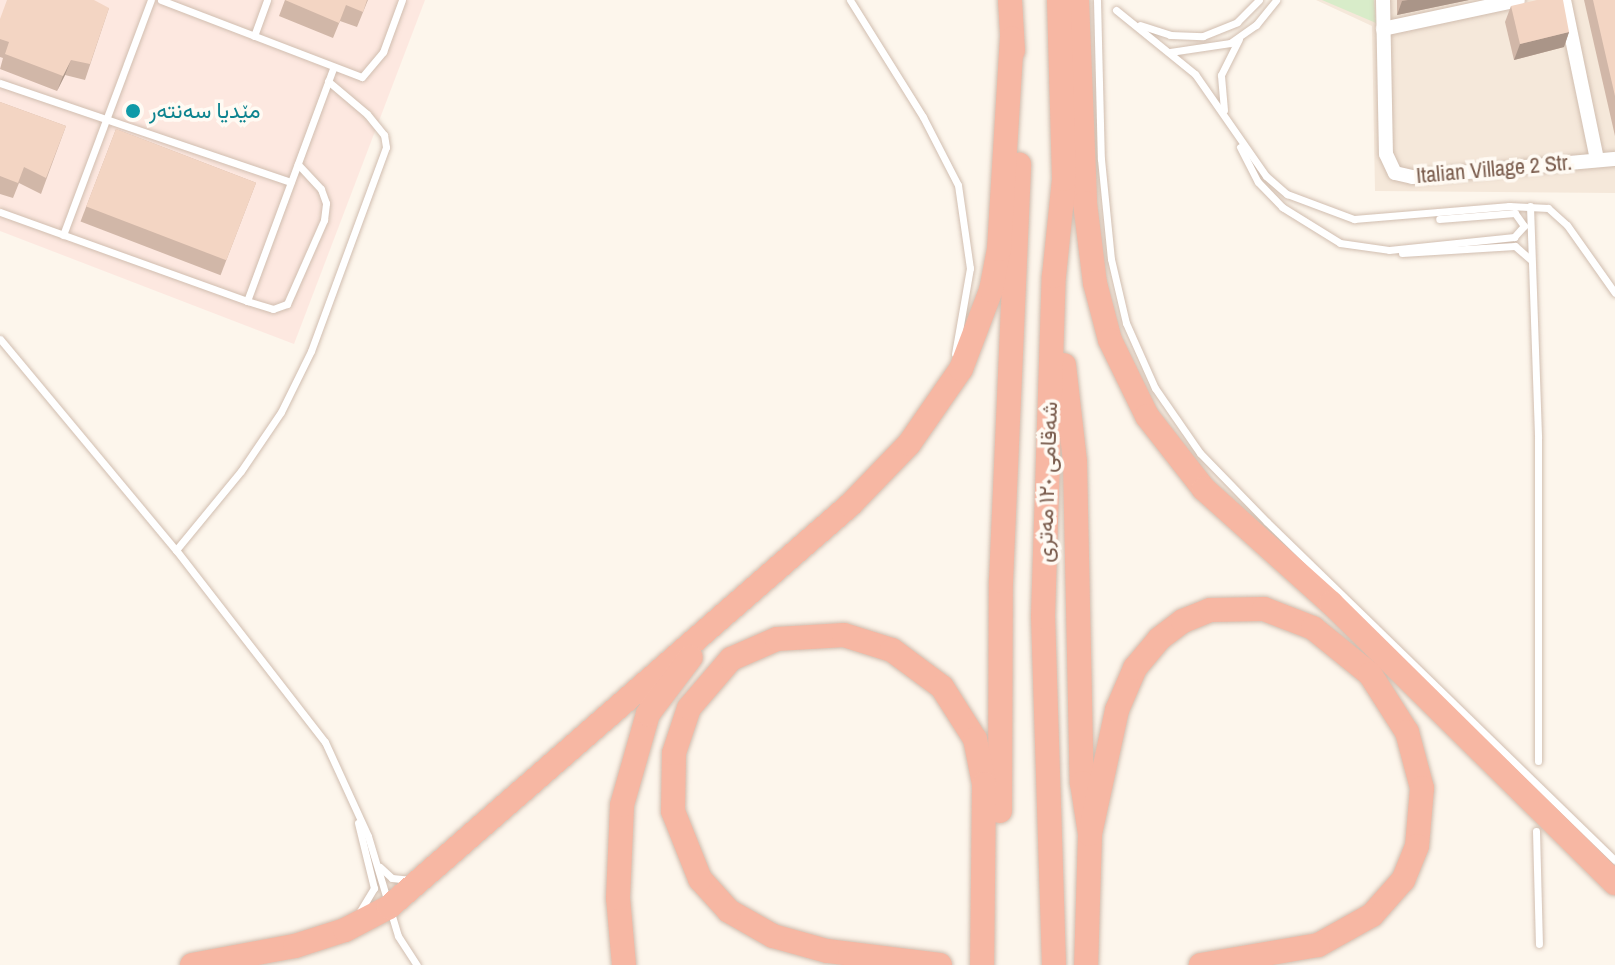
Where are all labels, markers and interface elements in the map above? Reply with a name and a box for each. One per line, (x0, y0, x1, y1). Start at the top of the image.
place label: مێدیا سەنتەر (149, 98, 260, 124)
marker: مێدیا سەنتەر (124, 102, 142, 120)
street label: Italian Village 2 Str. (1415, 149, 1573, 189)
street label: شەقامی ١٢٠ مەتری (1031, 401, 1063, 563)

